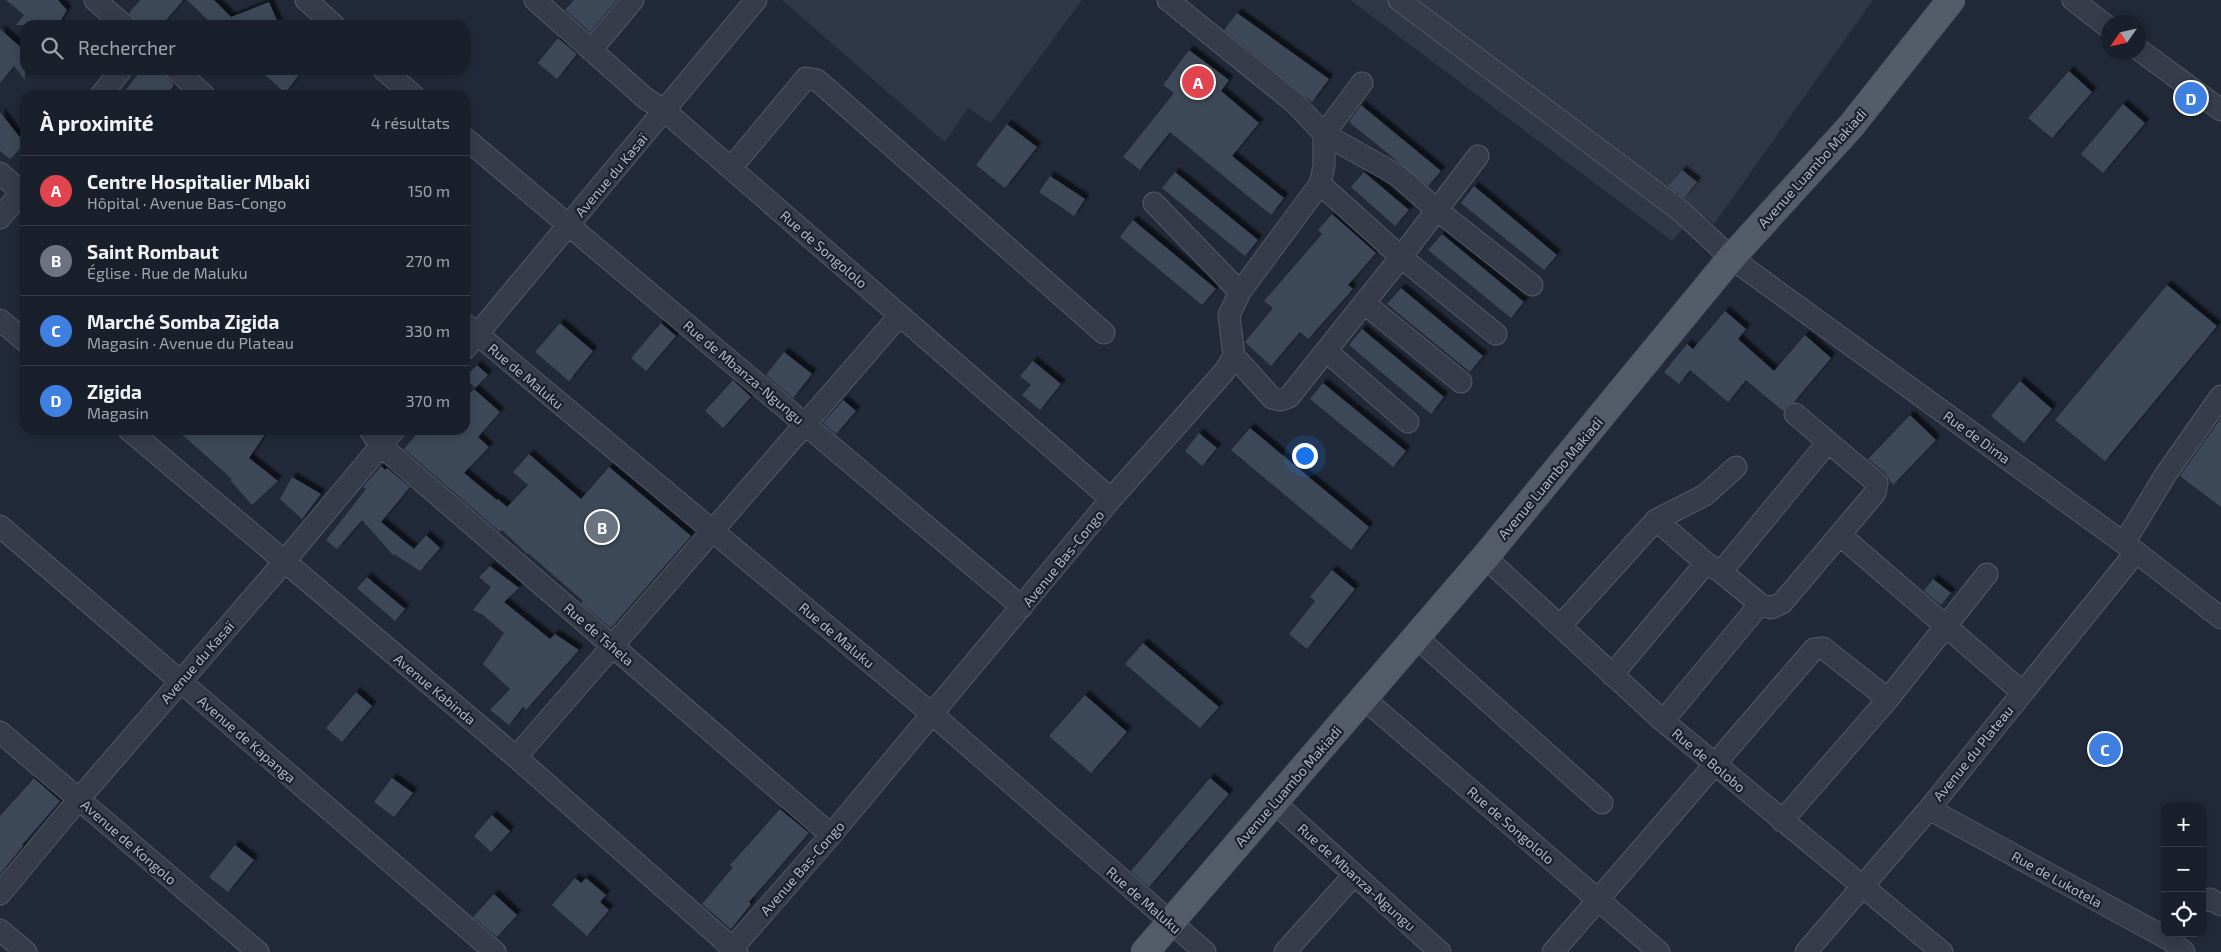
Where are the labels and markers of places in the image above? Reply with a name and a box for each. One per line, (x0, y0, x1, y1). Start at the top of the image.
pin: A (1182, 63, 1214, 101)
pin: D (2175, 79, 2207, 117)
pin: B (586, 508, 618, 546)
pin: C (2089, 730, 2121, 768)

